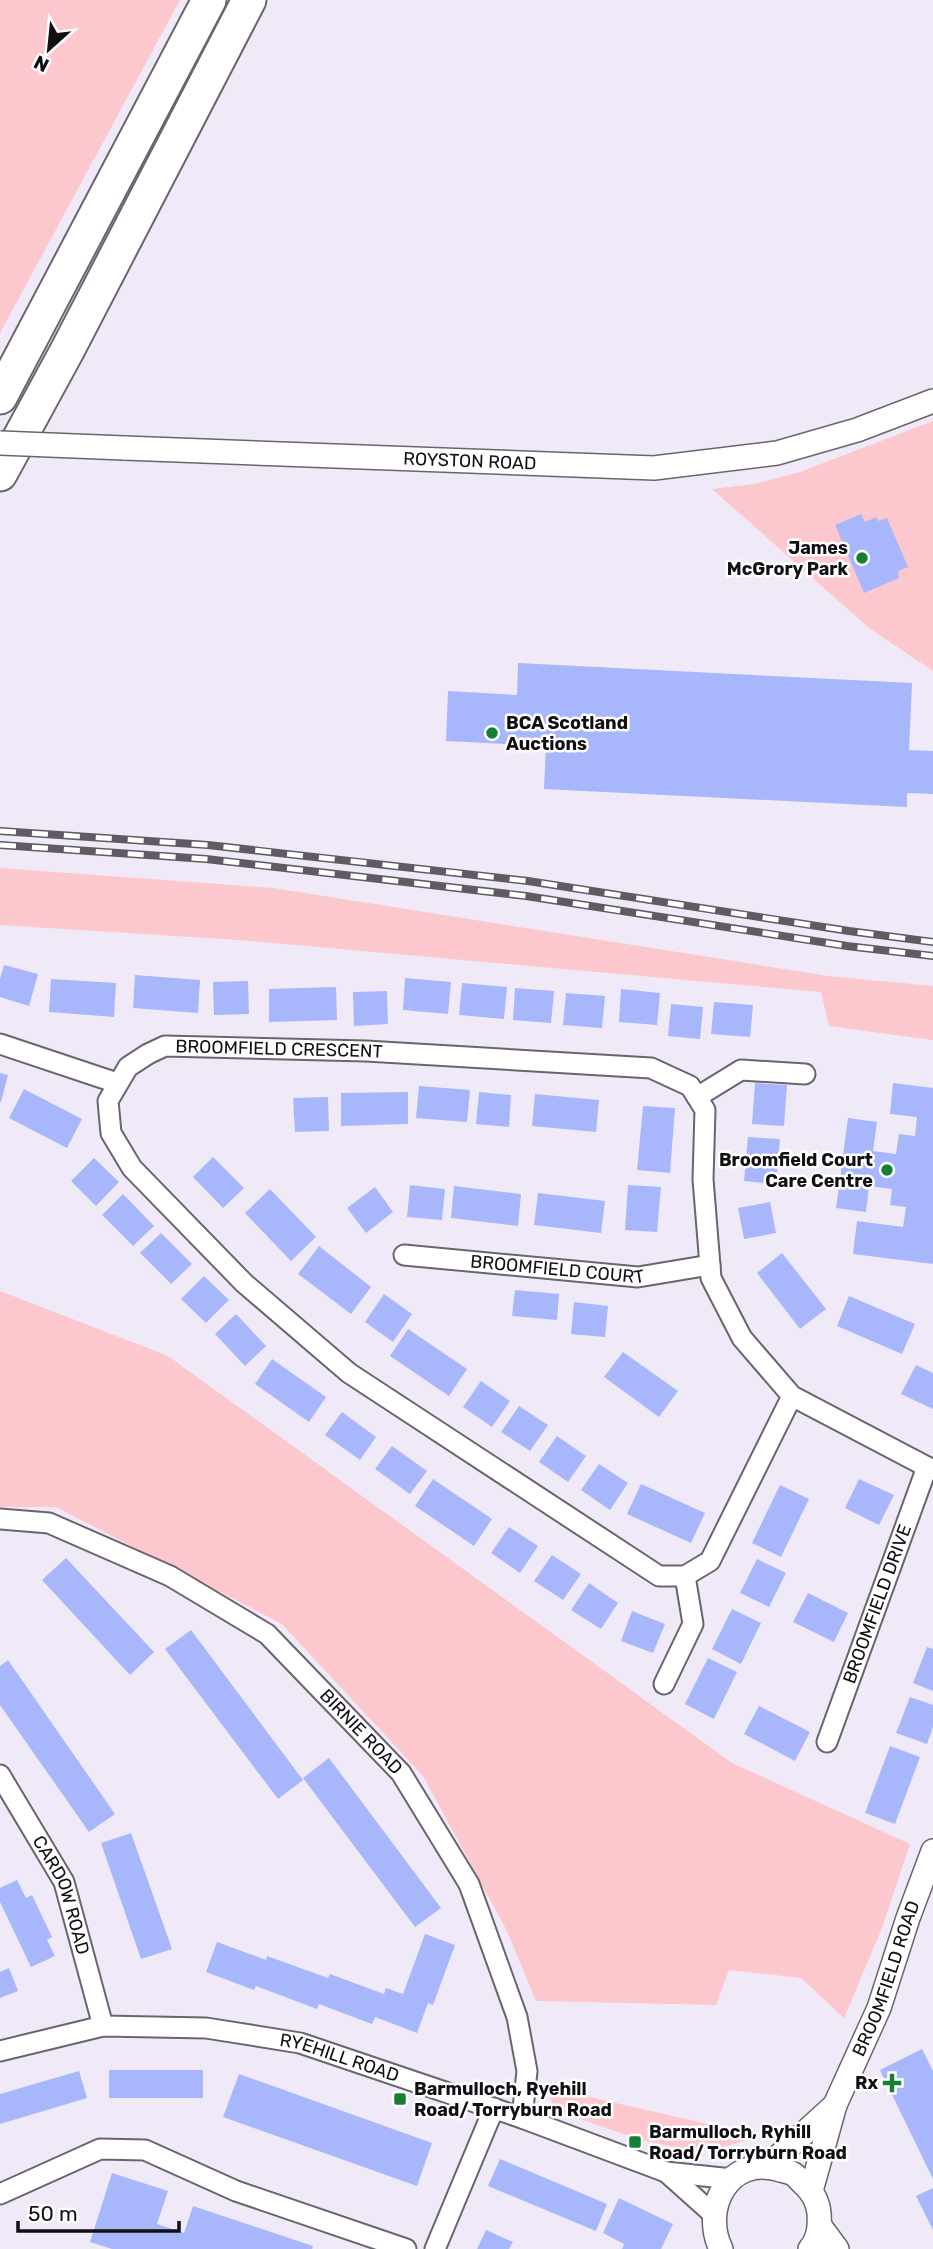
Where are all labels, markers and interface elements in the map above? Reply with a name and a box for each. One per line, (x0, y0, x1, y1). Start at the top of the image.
north arrow (14, 14, 84, 84)
text: N (30, 50, 53, 77)
street label: ROYSTON ROAD (403, 448, 537, 475)
place label: James McGrory Park (727, 537, 848, 580)
marker: James McGrory Park (854, 550, 870, 566)
place label: BCA Scotland Auctions (506, 712, 628, 755)
marker: BCA Scotland Auctions (484, 725, 500, 741)
street label: BROOMFIELD CRESCENT (175, 1035, 384, 1063)
place label: Broomfield Court Care Centre (719, 1149, 873, 1192)
marker: Broomfield Court Care Centre (879, 1162, 895, 1178)
street label: BROOMFIELD COURT (469, 1250, 646, 1289)
street label: BROOMFIELD DRIVE (838, 1521, 916, 1686)
street label: BIRNIE ROAD (315, 1685, 407, 1779)
street label: CARDOW ROAD (28, 1832, 94, 1957)
street label: BROOMFIELD ROAD (848, 1898, 924, 2060)
street label: RYEHILL ROAD (278, 2029, 402, 2087)
place label: Rx (855, 2072, 878, 2094)
marker: Rx (884, 2075, 900, 2091)
place label: Barmulloch, Ryehill Road/ Torryburn Road (414, 2078, 612, 2121)
marker: Barmulloch, Ryehill Road/ Torryburn Road (392, 2091, 408, 2107)
place label: Barmulloch, Ryhill Road/ Torryburn Road (649, 2121, 847, 2164)
marker: Barmulloch, Ryhill Road/ Torryburn Road (627, 2134, 643, 2150)
scale bar (18, 2190, 178, 2234)
text: 50 m (28, 2201, 78, 2226)

